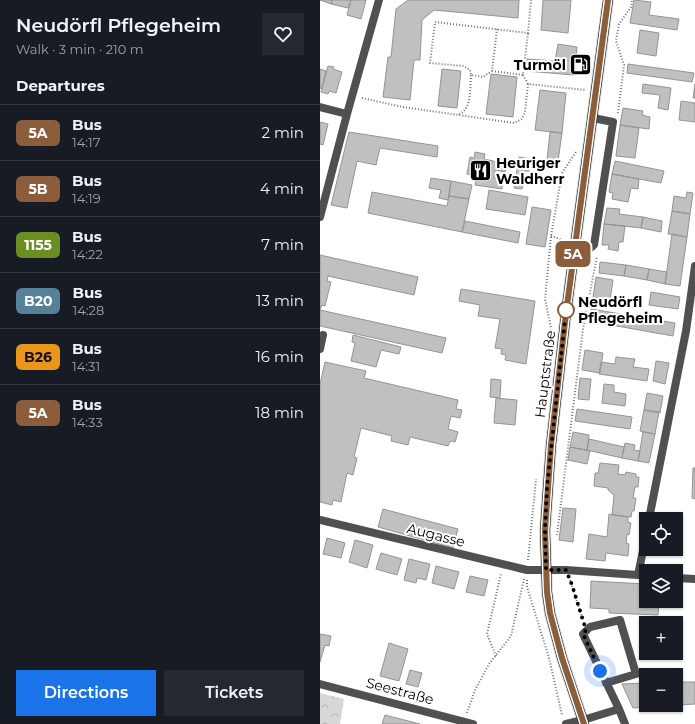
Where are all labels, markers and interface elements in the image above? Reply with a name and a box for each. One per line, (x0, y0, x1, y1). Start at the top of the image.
button: heart (262, 13, 304, 55)
text: Neudörfl Pflegeheim (16, 14, 221, 37)
text: Walk · 3 min · 210 m (16, 41, 144, 57)
fuel station icon: Turmöl (568, 52, 594, 78)
place label: Turmöl (514, 56, 566, 74)
text: Departures (16, 76, 105, 95)
text: Bus (72, 115, 102, 134)
text: 2 min (261, 123, 304, 142)
text: 5A (28, 124, 48, 142)
text: 14:17 (72, 134, 100, 150)
place label: Heuriger Waldherr (496, 154, 565, 188)
restaurant icon: Heuriger Waldherr (468, 158, 494, 184)
text: Bus (72, 171, 102, 190)
text: 4 min (260, 179, 304, 198)
text: 5B (28, 180, 48, 198)
text: 14:19 (72, 190, 101, 206)
text: Bus (72, 227, 102, 246)
text: 7 min (261, 235, 304, 254)
text: 1155 (24, 236, 52, 254)
line badge: 5A (555, 241, 591, 267)
text: 5A (563, 245, 583, 263)
text: 14:22 (72, 246, 103, 262)
text: Bus (72, 283, 102, 302)
text: 13 min (256, 291, 304, 310)
text: B20 (24, 292, 52, 310)
place label: Neudörfl Pflegeheim (578, 293, 663, 327)
marker: Neudörfl Pflegeheim (557, 301, 575, 319)
text: 14:28 (72, 302, 104, 318)
street label: Hauptstraße (531, 329, 559, 419)
text: Bus (72, 339, 102, 358)
text: 16 min (255, 347, 304, 366)
text: B26 (24, 348, 52, 366)
text: 14:31 (72, 358, 100, 374)
text: Bus (72, 395, 102, 414)
text: 18 min (255, 403, 304, 422)
text: 5A (28, 404, 48, 422)
text: 14:33 (72, 414, 103, 430)
map controls (639, 512, 683, 712)
button: locate (639, 512, 683, 556)
street label: Augasse (405, 519, 467, 551)
button: layers (639, 564, 683, 608)
button: + (639, 616, 683, 660)
your location (590, 661, 610, 681)
button: − (639, 668, 683, 712)
button: Directions (16, 670, 156, 716)
button: Tickets (164, 670, 304, 716)
street label: Seestraße (364, 673, 436, 709)

